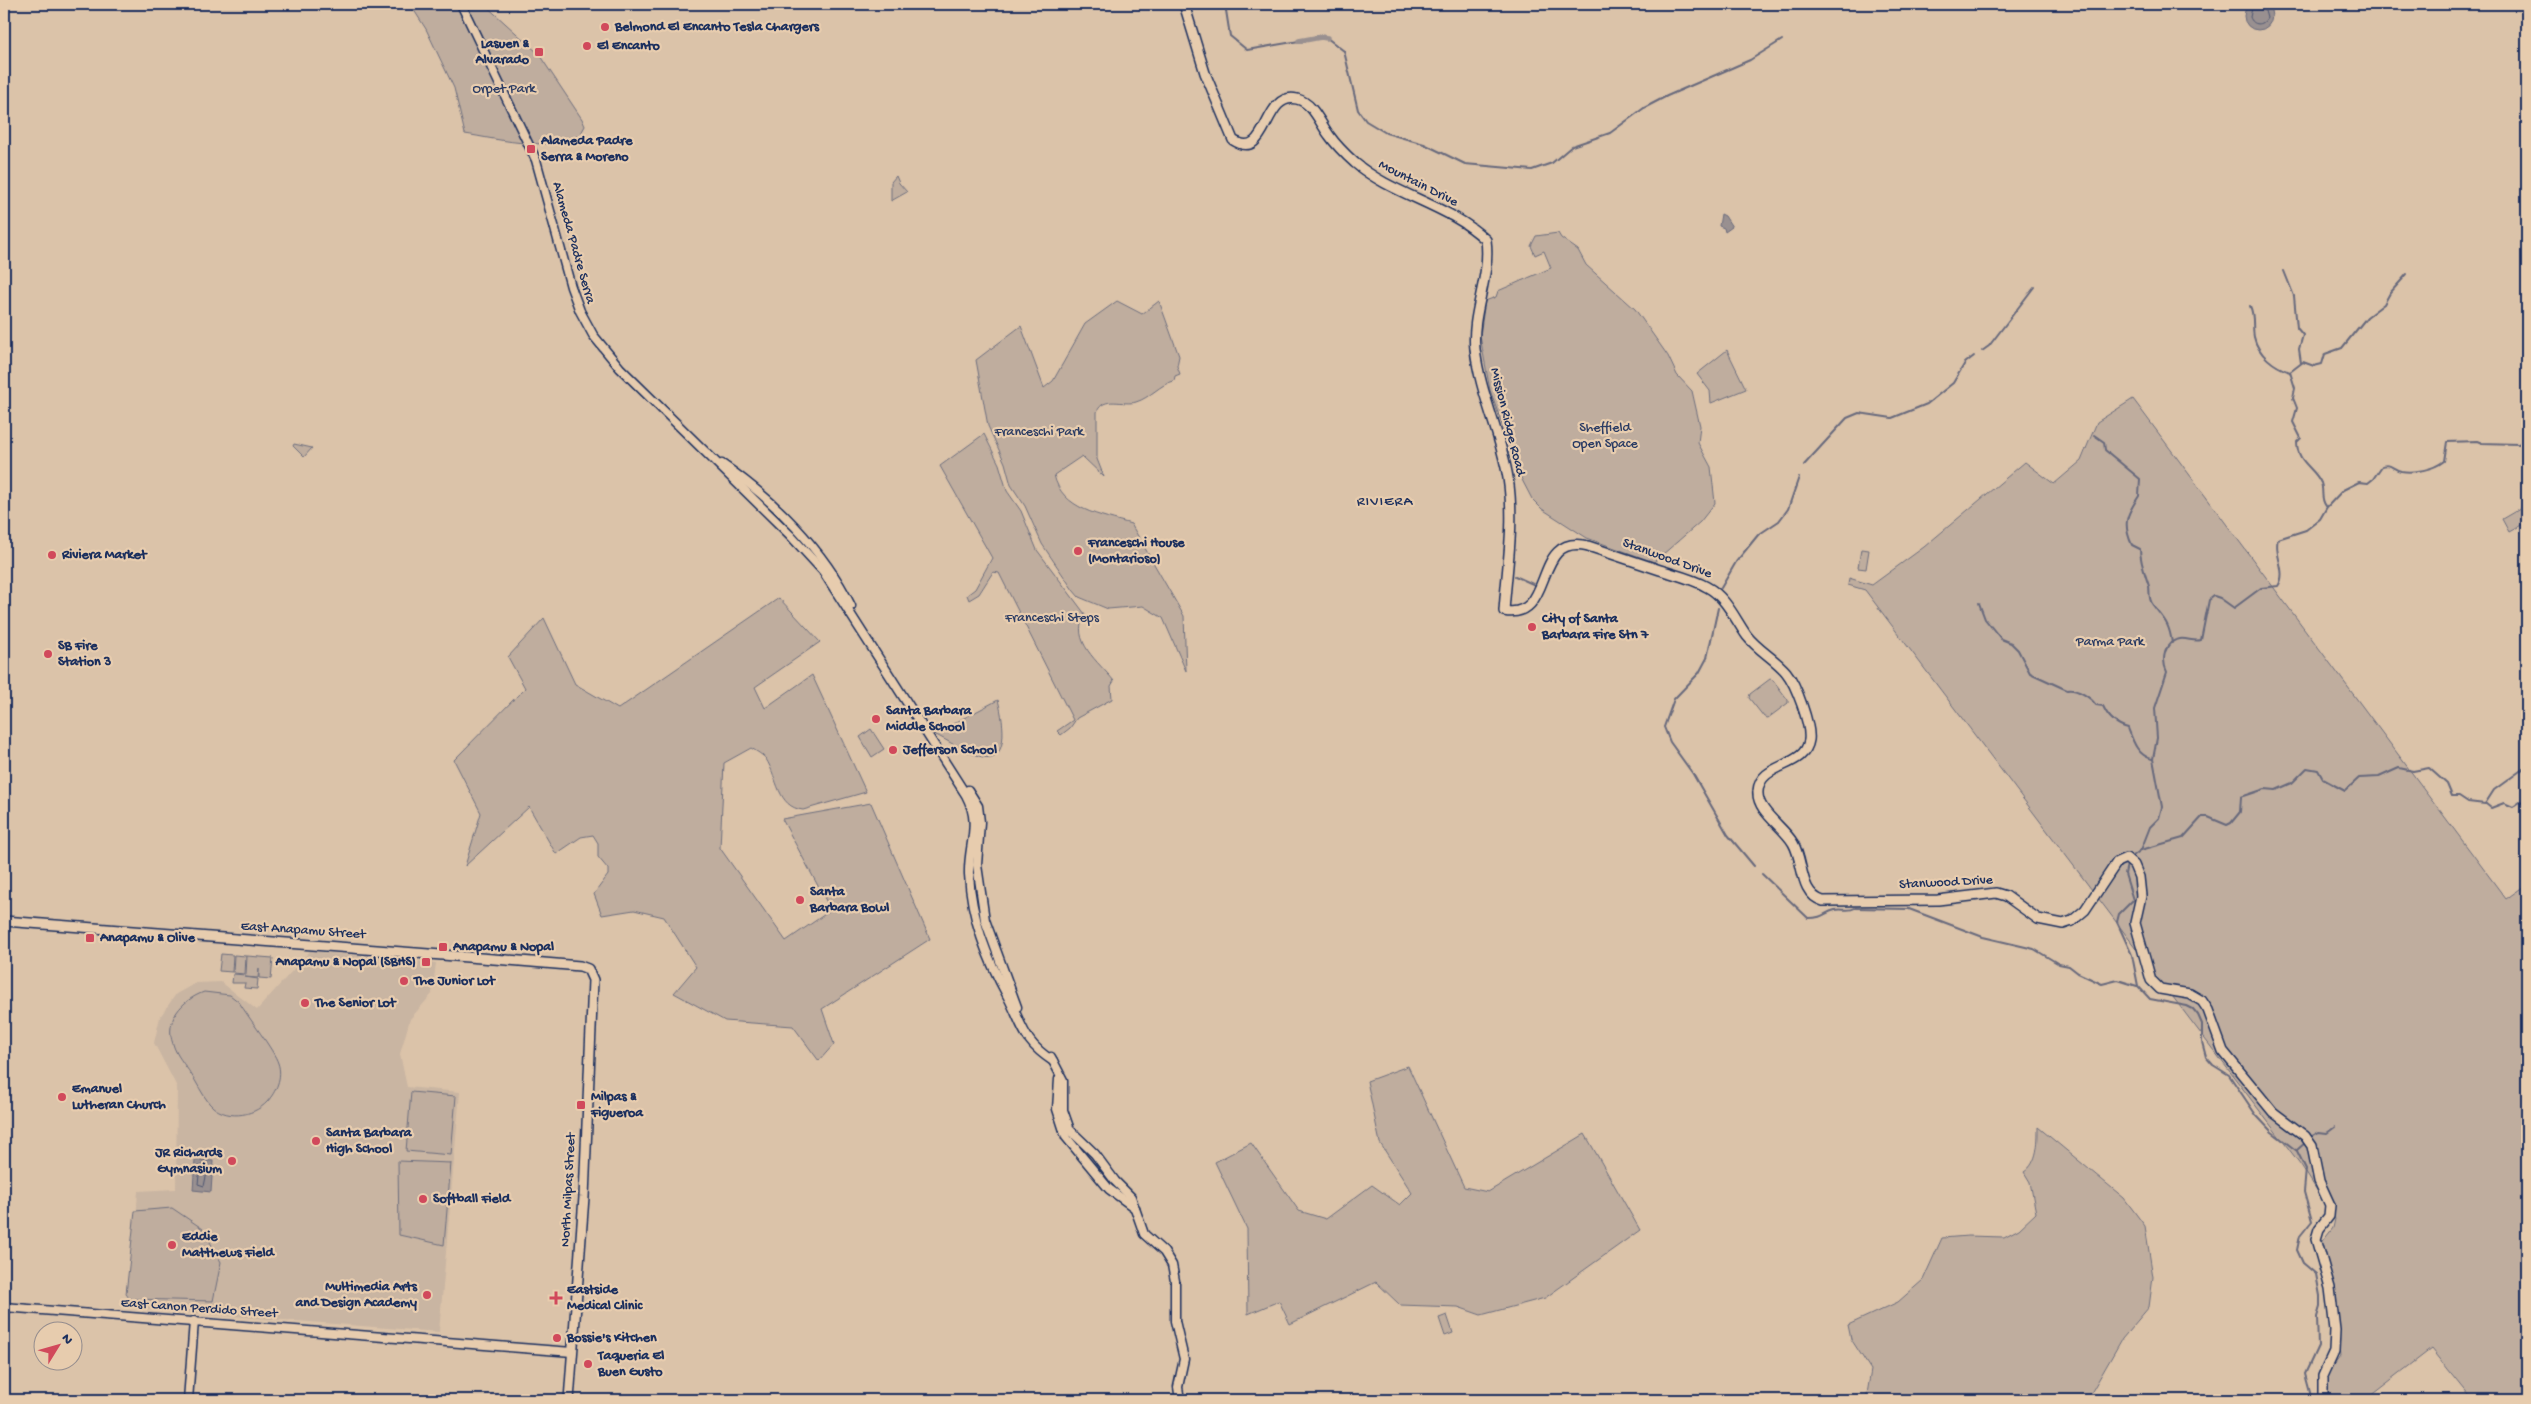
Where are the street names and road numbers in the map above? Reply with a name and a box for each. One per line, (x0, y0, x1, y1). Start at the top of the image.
street label: Mountain Drive (1375, 157, 1461, 212)
street label: Alameda Padre Serra (547, 180, 599, 307)
street label: Mission Ridge Road (1485, 366, 1529, 480)
street label: Stanwood Drive (1620, 535, 1715, 583)
street label: Stanwood Drive (1899, 872, 1994, 894)
street label: East Anapamu Street (240, 918, 367, 944)
street label: North Milpas Street (558, 1131, 581, 1247)
street label: East Canon Perdido Street (120, 1295, 279, 1323)

